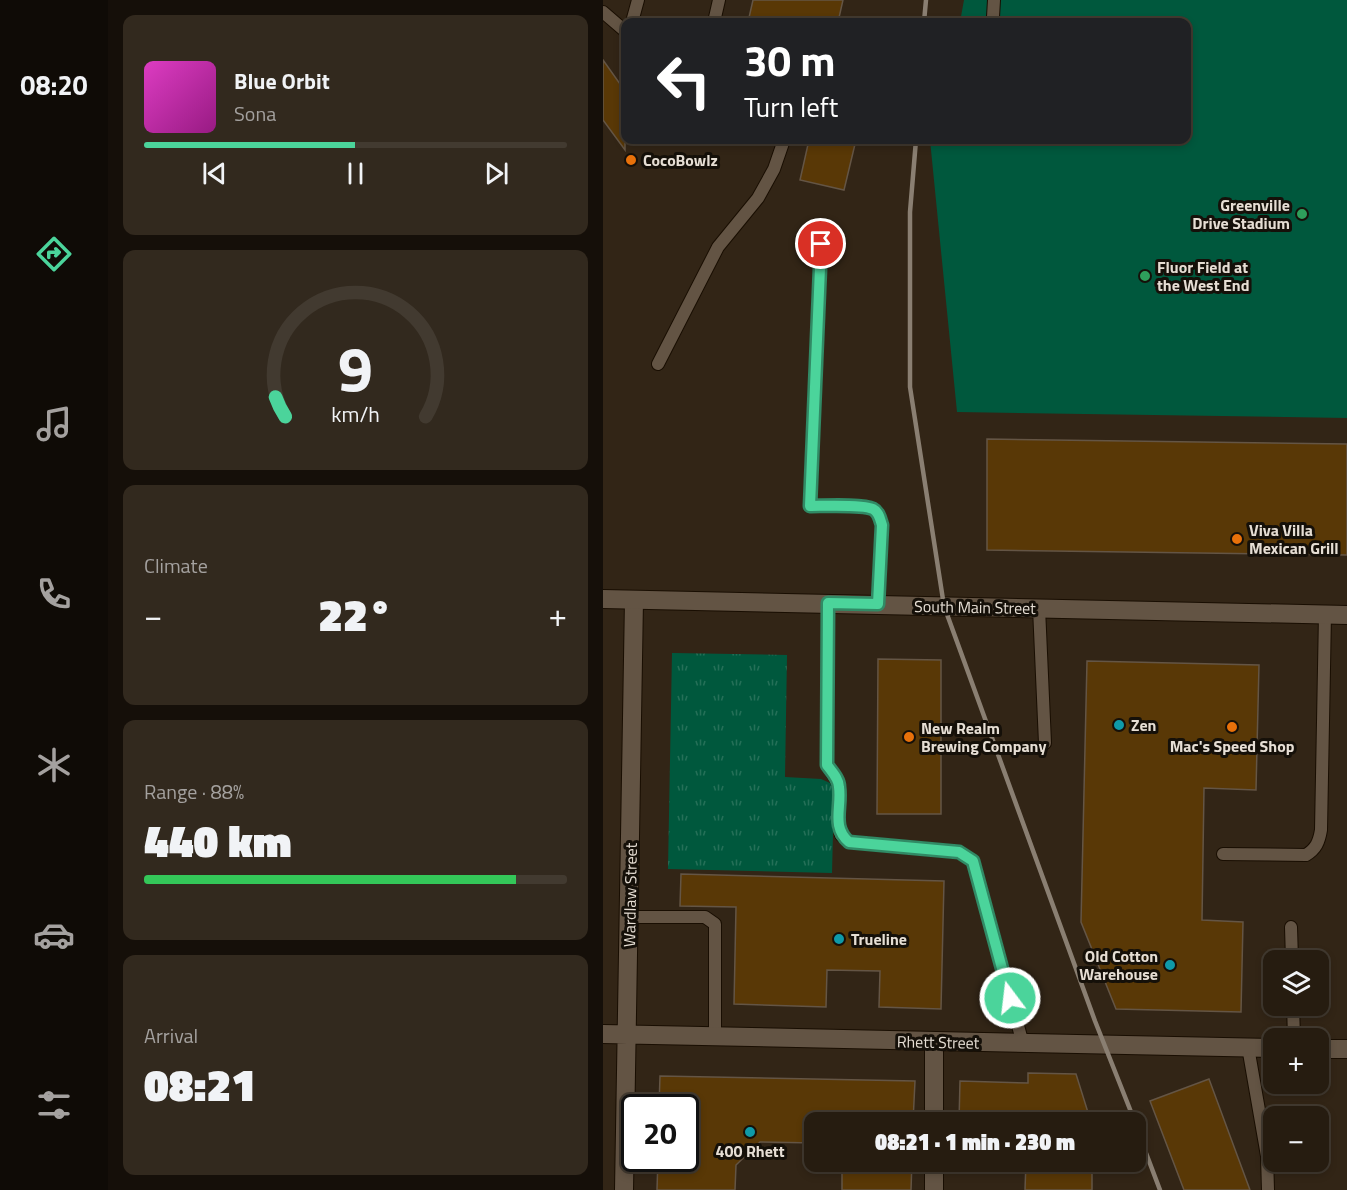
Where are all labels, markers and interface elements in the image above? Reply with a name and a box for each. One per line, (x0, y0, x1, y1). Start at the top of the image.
text: 30 m (744, 28, 836, 92)
icon: left (645, 42, 723, 120)
text: 08:20 (20, 64, 88, 105)
text: Blue Orbit (234, 64, 330, 98)
text: Turn left (744, 86, 838, 127)
text: Sona (234, 98, 276, 129)
place label: CocoBowlz (643, 148, 718, 172)
marker: CocoBowlz (624, 153, 638, 167)
icon: previous (198, 157, 231, 190)
icon: pause (339, 157, 372, 190)
icon: next (480, 157, 513, 190)
place label: Greenville Drive Stadium (1192, 193, 1290, 235)
marker: Greenville Drive Stadium (1295, 207, 1309, 221)
pin (795, 218, 846, 269)
icon: arrive (804, 227, 837, 260)
icon: directions (33, 233, 75, 275)
place label: Fluor Field at the West End (1157, 255, 1249, 297)
marker: Fluor Field at the West End (1138, 269, 1152, 283)
text: 9 (338, 320, 373, 415)
text: km/h (331, 398, 380, 430)
icon: music (33, 403, 75, 445)
place label: Viva Villa Mexican Grill (1249, 518, 1339, 560)
marker: Viva Villa Mexican Grill (1230, 532, 1244, 546)
text: Climate (144, 550, 208, 581)
icon: phone (33, 573, 75, 615)
text: 22° (318, 580, 393, 648)
text: − (144, 590, 162, 640)
text: + (549, 590, 567, 640)
street label: South Main Street (914, 594, 1036, 620)
place label: Zen (1131, 713, 1156, 737)
place label: New Realm Brewing Company (921, 716, 1046, 758)
marker: Zen (1112, 718, 1126, 732)
marker: Mac's Speed Shop (1225, 720, 1239, 734)
marker: New Realm Brewing Company (902, 730, 916, 744)
place label: Mac's Speed Shop (1170, 734, 1295, 758)
icon: climate (33, 744, 75, 786)
text: Range · 88% (144, 776, 244, 807)
text: 440 km (144, 806, 292, 874)
street label: Wardlaw Street (617, 842, 643, 947)
icon: car (33, 914, 75, 956)
place label: Trueline (851, 927, 907, 951)
marker: Trueline (832, 932, 846, 946)
place label: Old Cotton Warehouse (1079, 944, 1158, 986)
map controls (1263, 950, 1329, 1172)
button: layers (1263, 950, 1329, 1016)
marker: Old Cotton Warehouse (1163, 958, 1177, 972)
position arrow (978, 966, 1042, 1030)
text: Arrival (144, 1020, 198, 1051)
button: + (1263, 1028, 1329, 1094)
street label: Rhett Street (897, 1029, 980, 1055)
text: 08:21 (144, 1050, 256, 1118)
icon: filters (33, 1084, 75, 1126)
speed limit sign: 20 (621, 1094, 699, 1172)
button: − (1263, 1106, 1329, 1172)
marker: 400 Rhett (743, 1125, 757, 1139)
text: 08:21 · 1 min · 230 m (875, 1125, 1075, 1159)
place label: 400 Rhett (716, 1139, 785, 1163)

